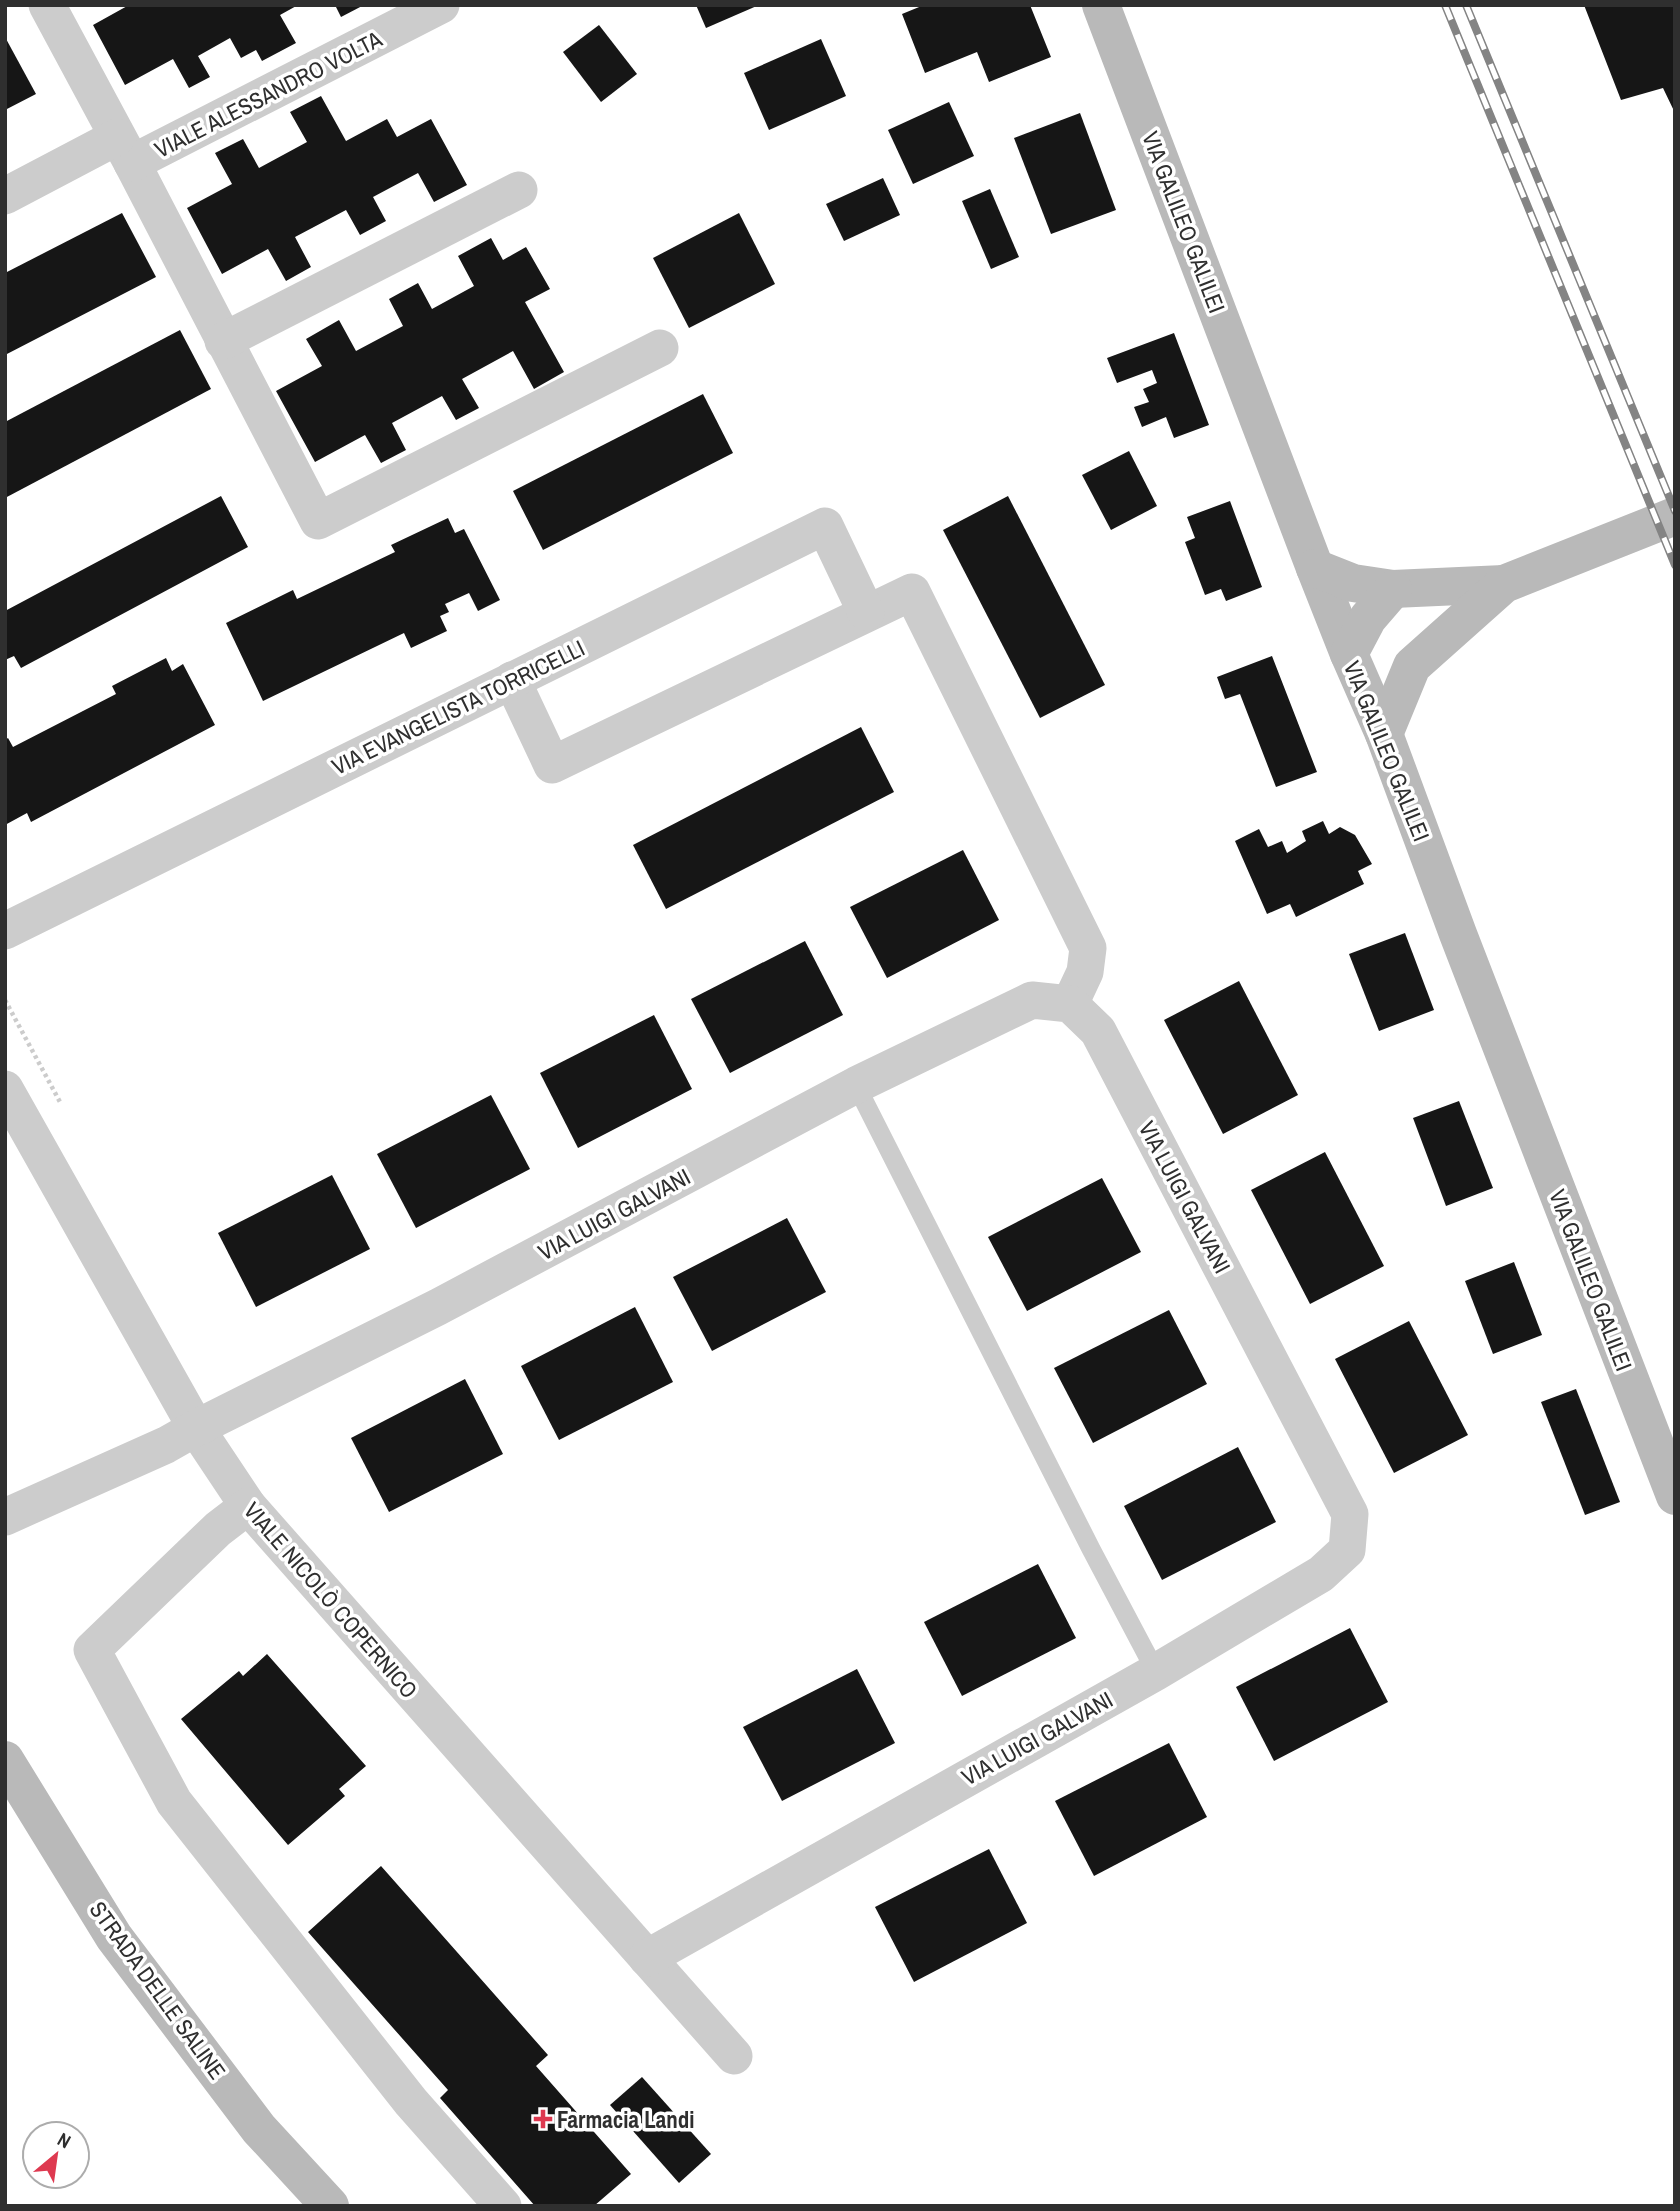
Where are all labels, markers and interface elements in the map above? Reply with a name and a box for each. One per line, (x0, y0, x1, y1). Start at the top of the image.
street label: VIALE ALESSANDRO VOLTA (149, 23, 387, 165)
street label: VIA GALILEO GALILEI (1135, 127, 1233, 317)
street label: VIA EVANGELISTA TORRICELLI (326, 632, 590, 782)
street label: VIA GALILEO GALILEI (1337, 656, 1437, 846)
street label: VIA LUIGI GALVANI (1132, 1115, 1238, 1279)
street label: VIA LUIGI GALVANI (532, 1161, 696, 1267)
street label: VIA GALILEO GALILEI (1542, 1185, 1640, 1375)
street label: VIALE NICOLÒ COPERNICO (237, 1495, 425, 1705)
street label: VIA LUIGI GALVANI (956, 1684, 1118, 1792)
street label: STRADA DELLE SALINE (83, 1895, 233, 2085)
place label: Farmacia Landi (557, 2104, 694, 2135)
marker: Farmacia Landi (535, 2111, 551, 2127)
north arrow (21, 2120, 91, 2190)
text: N (53, 2126, 75, 2154)

